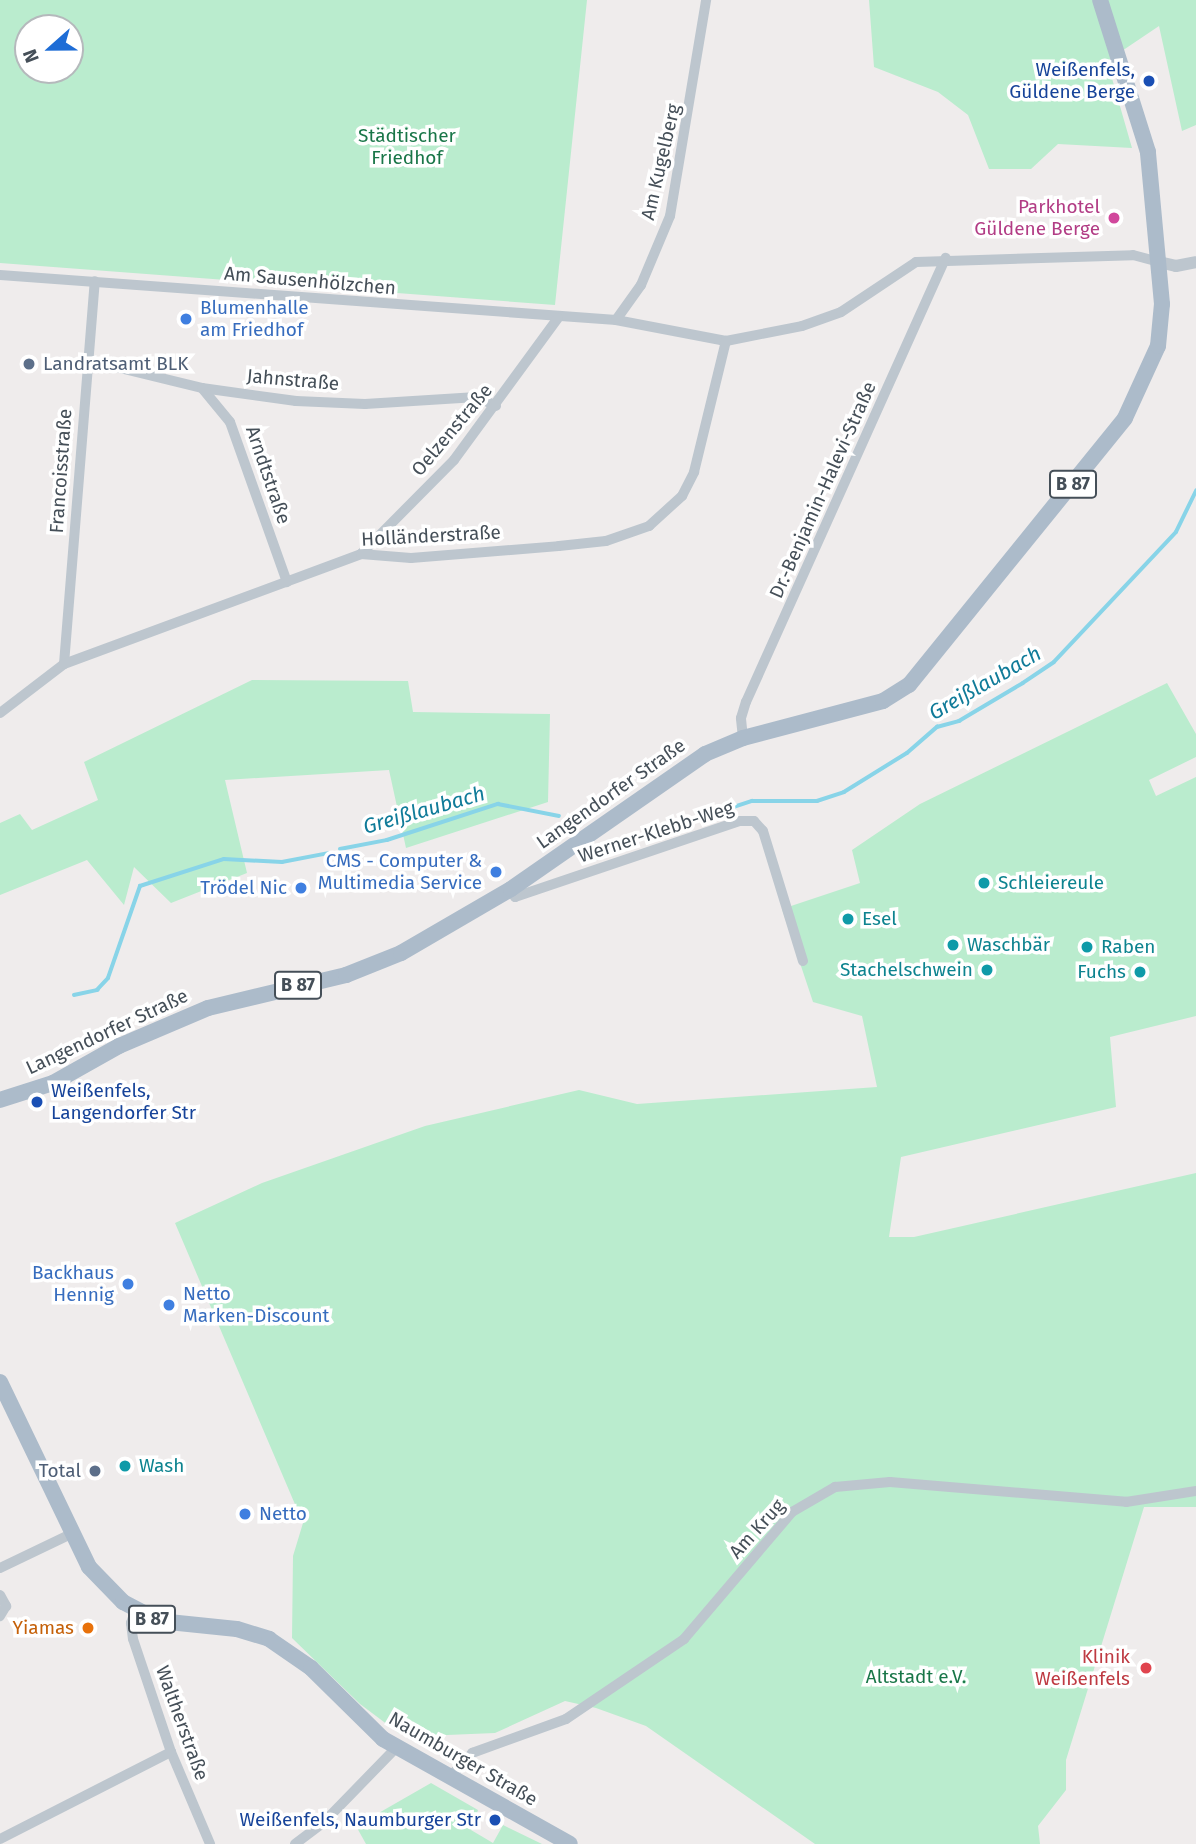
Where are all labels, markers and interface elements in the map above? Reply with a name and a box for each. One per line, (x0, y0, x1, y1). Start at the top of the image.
north arrow (14, 14, 84, 84)
text: N (18, 46, 44, 66)
place label: Weißenfels, Güldene Berge (1009, 59, 1135, 103)
marker: Weißenfels, Güldene Berge (1141, 73, 1157, 89)
street label: Am Kugelberg (637, 102, 685, 222)
park label: Städtischer Friedhof (358, 125, 456, 169)
place label: Parkhotel Güldene Berge (974, 196, 1100, 240)
marker: Parkhotel Güldene Berge (1106, 210, 1122, 226)
street label: Am Sausenhölzchen (223, 262, 397, 300)
place label: Blumenhalle am Friedhof (200, 297, 309, 341)
marker: Blumenhalle am Friedhof (178, 311, 194, 327)
place label: Landratsamt BLK (43, 353, 188, 375)
marker: Landratsamt BLK (21, 356, 37, 372)
street label: Jahnstraße (246, 365, 340, 395)
street label: Dr.-Benjamin-Halevi-Straße (765, 378, 881, 602)
street label: Oelzenstraße (407, 379, 497, 481)
street label: Francoisstraße (45, 408, 77, 534)
street label: Arndtstraße (241, 423, 295, 527)
road number: B 87 (1048, 470, 1098, 498)
street label: Holländerstraße (361, 521, 501, 551)
water label: Greißlaubach (924, 641, 1046, 725)
street label: Langendorfer Straße (532, 734, 690, 854)
water label: Greißlaubach (360, 781, 488, 839)
street label: Werner-Klebb-Weg (575, 796, 737, 868)
place label: CMS - Computer & Multimedia Service (318, 850, 482, 894)
marker: CMS - Computer & Multimedia Service (488, 864, 504, 880)
place label: Schleiereule (998, 872, 1104, 894)
marker: Schleiereule (976, 875, 992, 891)
place label: Trödel Nic (200, 877, 287, 899)
marker: Trödel Nic (293, 880, 309, 896)
place label: Esel (862, 908, 897, 930)
marker: Esel (840, 911, 856, 927)
place label: Waschbär (967, 934, 1050, 956)
place label: Raben (1101, 936, 1155, 958)
marker: Waschbär (945, 937, 961, 953)
marker: Raben (1079, 939, 1095, 955)
place label: Stachelschwein (840, 959, 973, 981)
place label: Fuchs (1077, 961, 1126, 983)
marker: Stachelschwein (979, 962, 995, 978)
marker: Fuchs (1132, 964, 1148, 980)
road number: B 87 (274, 970, 322, 1000)
street label: Langendorfer Straße (22, 984, 192, 1080)
place label: Weißenfels, Langendorfer Str (51, 1080, 196, 1124)
marker: Weißenfels, Langendorfer Str (29, 1094, 45, 1110)
place label: Backhaus Hennig (32, 1262, 114, 1306)
marker: Backhaus Hennig (120, 1276, 136, 1292)
place label: Netto Marken-Discount (183, 1283, 329, 1327)
marker: Netto Marken-Discount (161, 1297, 177, 1313)
place label: Wash (139, 1455, 184, 1477)
marker: Wash (117, 1458, 133, 1474)
place label: Total (39, 1460, 81, 1482)
marker: Total (87, 1463, 103, 1479)
street label: Am Krug (725, 1495, 789, 1563)
place label: Netto (259, 1503, 307, 1525)
marker: Netto (237, 1506, 253, 1522)
road number: B 87 (128, 1604, 176, 1634)
place label: Yiamas (13, 1617, 74, 1639)
marker: Yiamas (80, 1620, 96, 1636)
place label: Klinik Weißenfels (1035, 1646, 1130, 1690)
marker: Klinik Weißenfels (1136, 1658, 1156, 1678)
street label: Waltherstraße (151, 1662, 213, 1784)
park label: Altstadt e.V. (866, 1666, 966, 1688)
street label: Naumburger Straße (384, 1707, 542, 1811)
place label: Weißenfels, Naumburger Str (240, 1809, 481, 1831)
marker: Weißenfels, Naumburger Str (487, 1812, 503, 1828)

